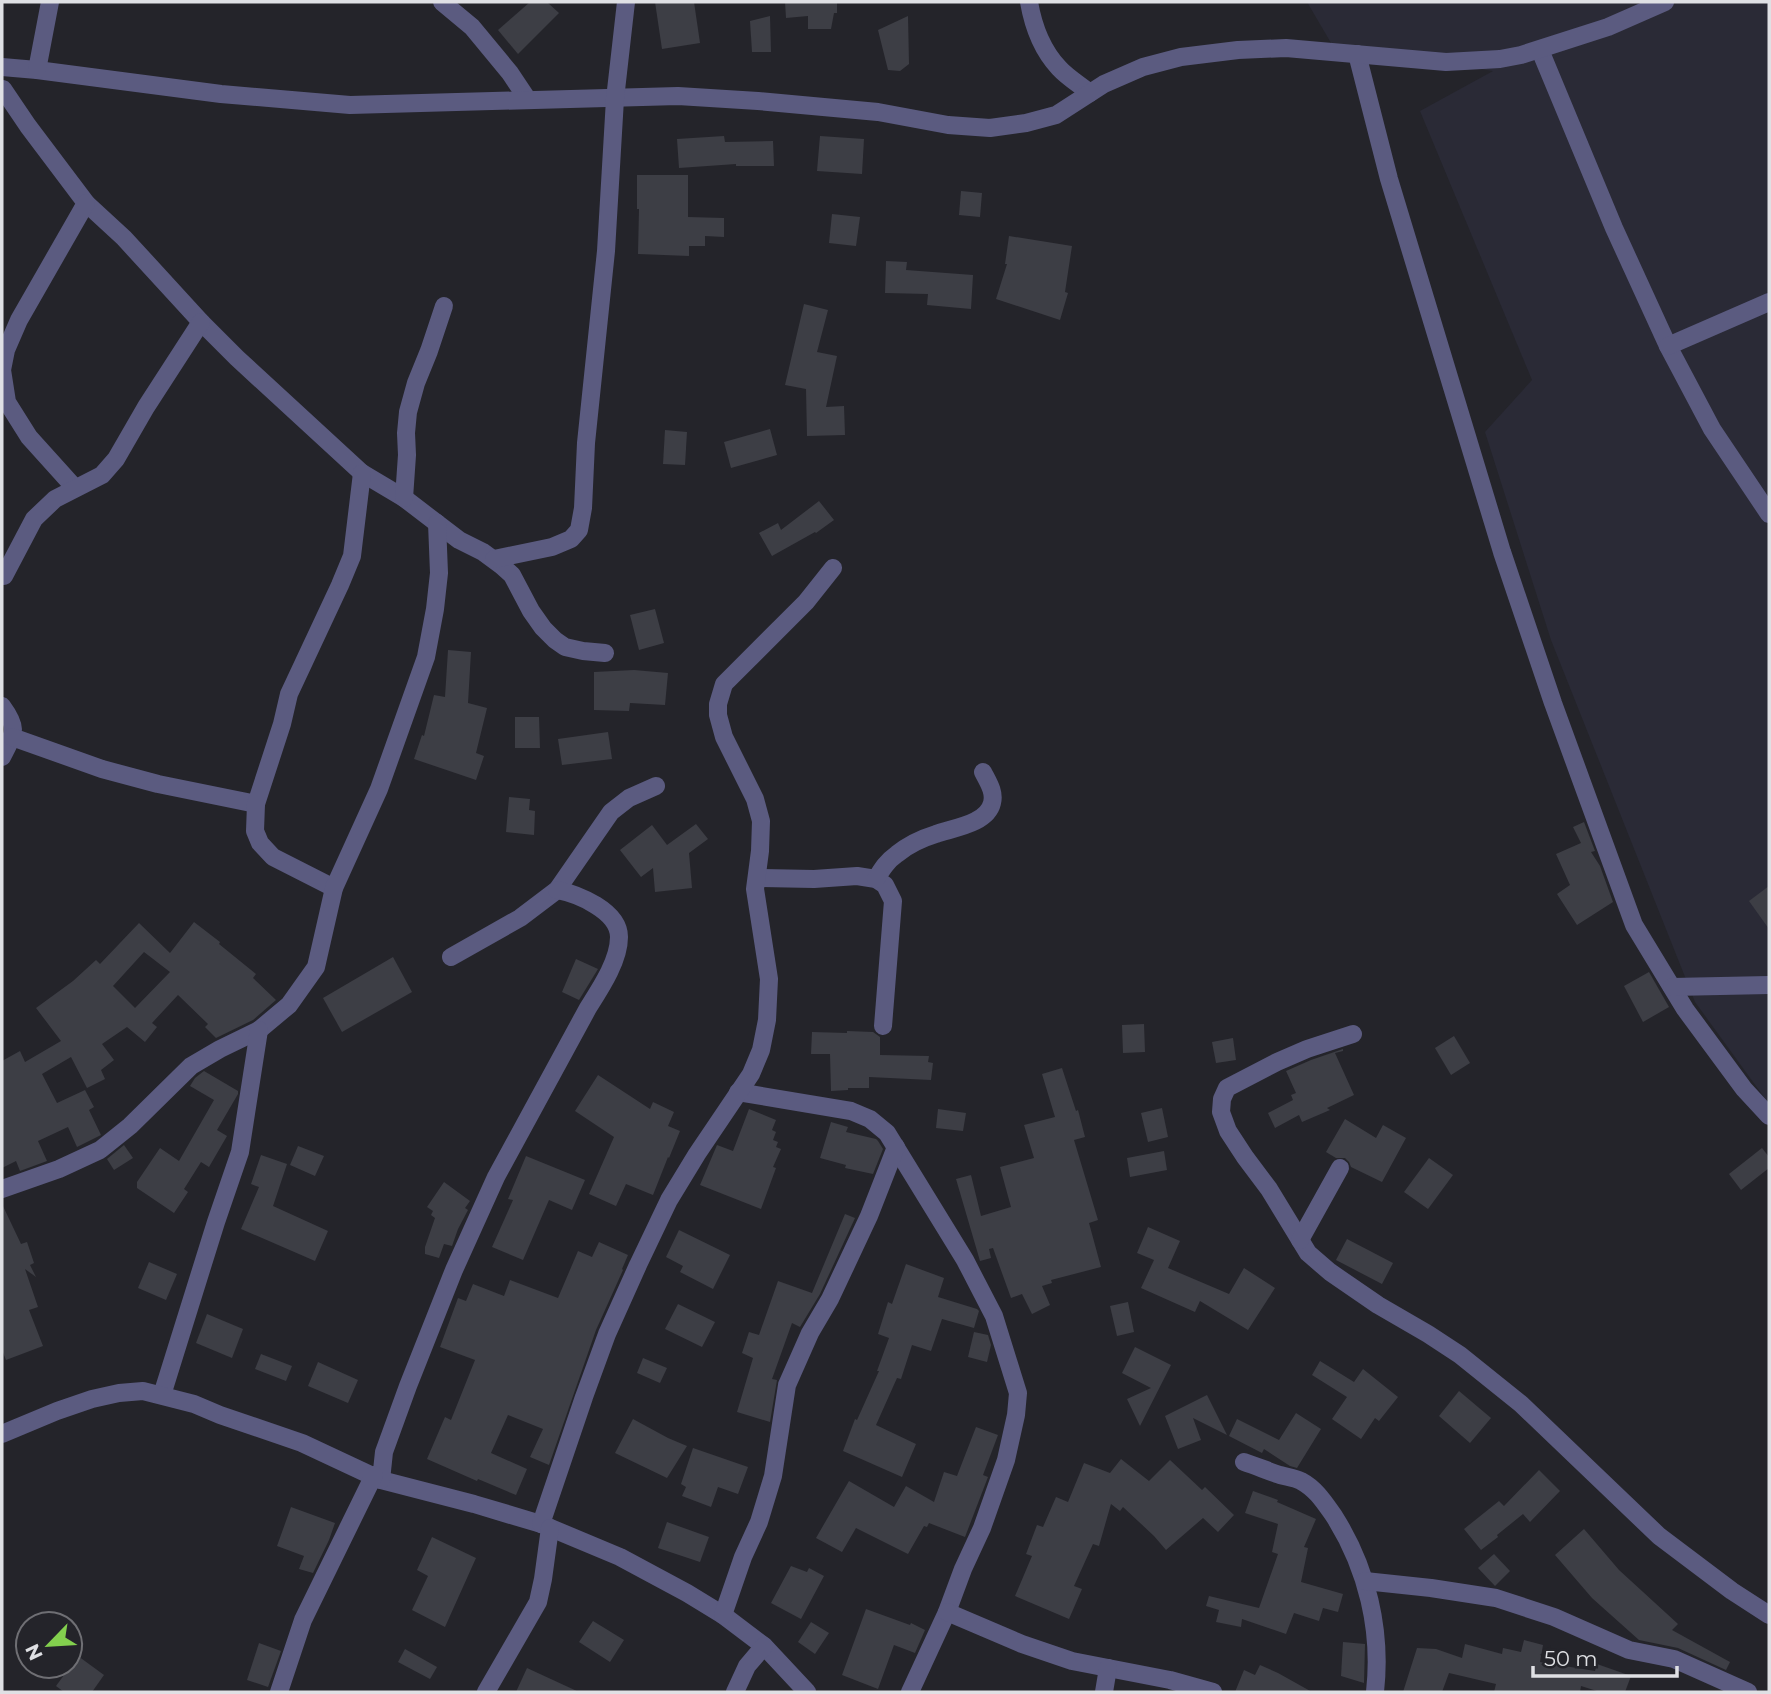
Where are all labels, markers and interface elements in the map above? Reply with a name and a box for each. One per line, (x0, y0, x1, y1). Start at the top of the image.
north arrow (14, 1610, 84, 1680)
scale bar (1533, 1634, 1676, 1678)
text: N (20, 1640, 48, 1664)
text: 50 m (1544, 1646, 1598, 1671)

